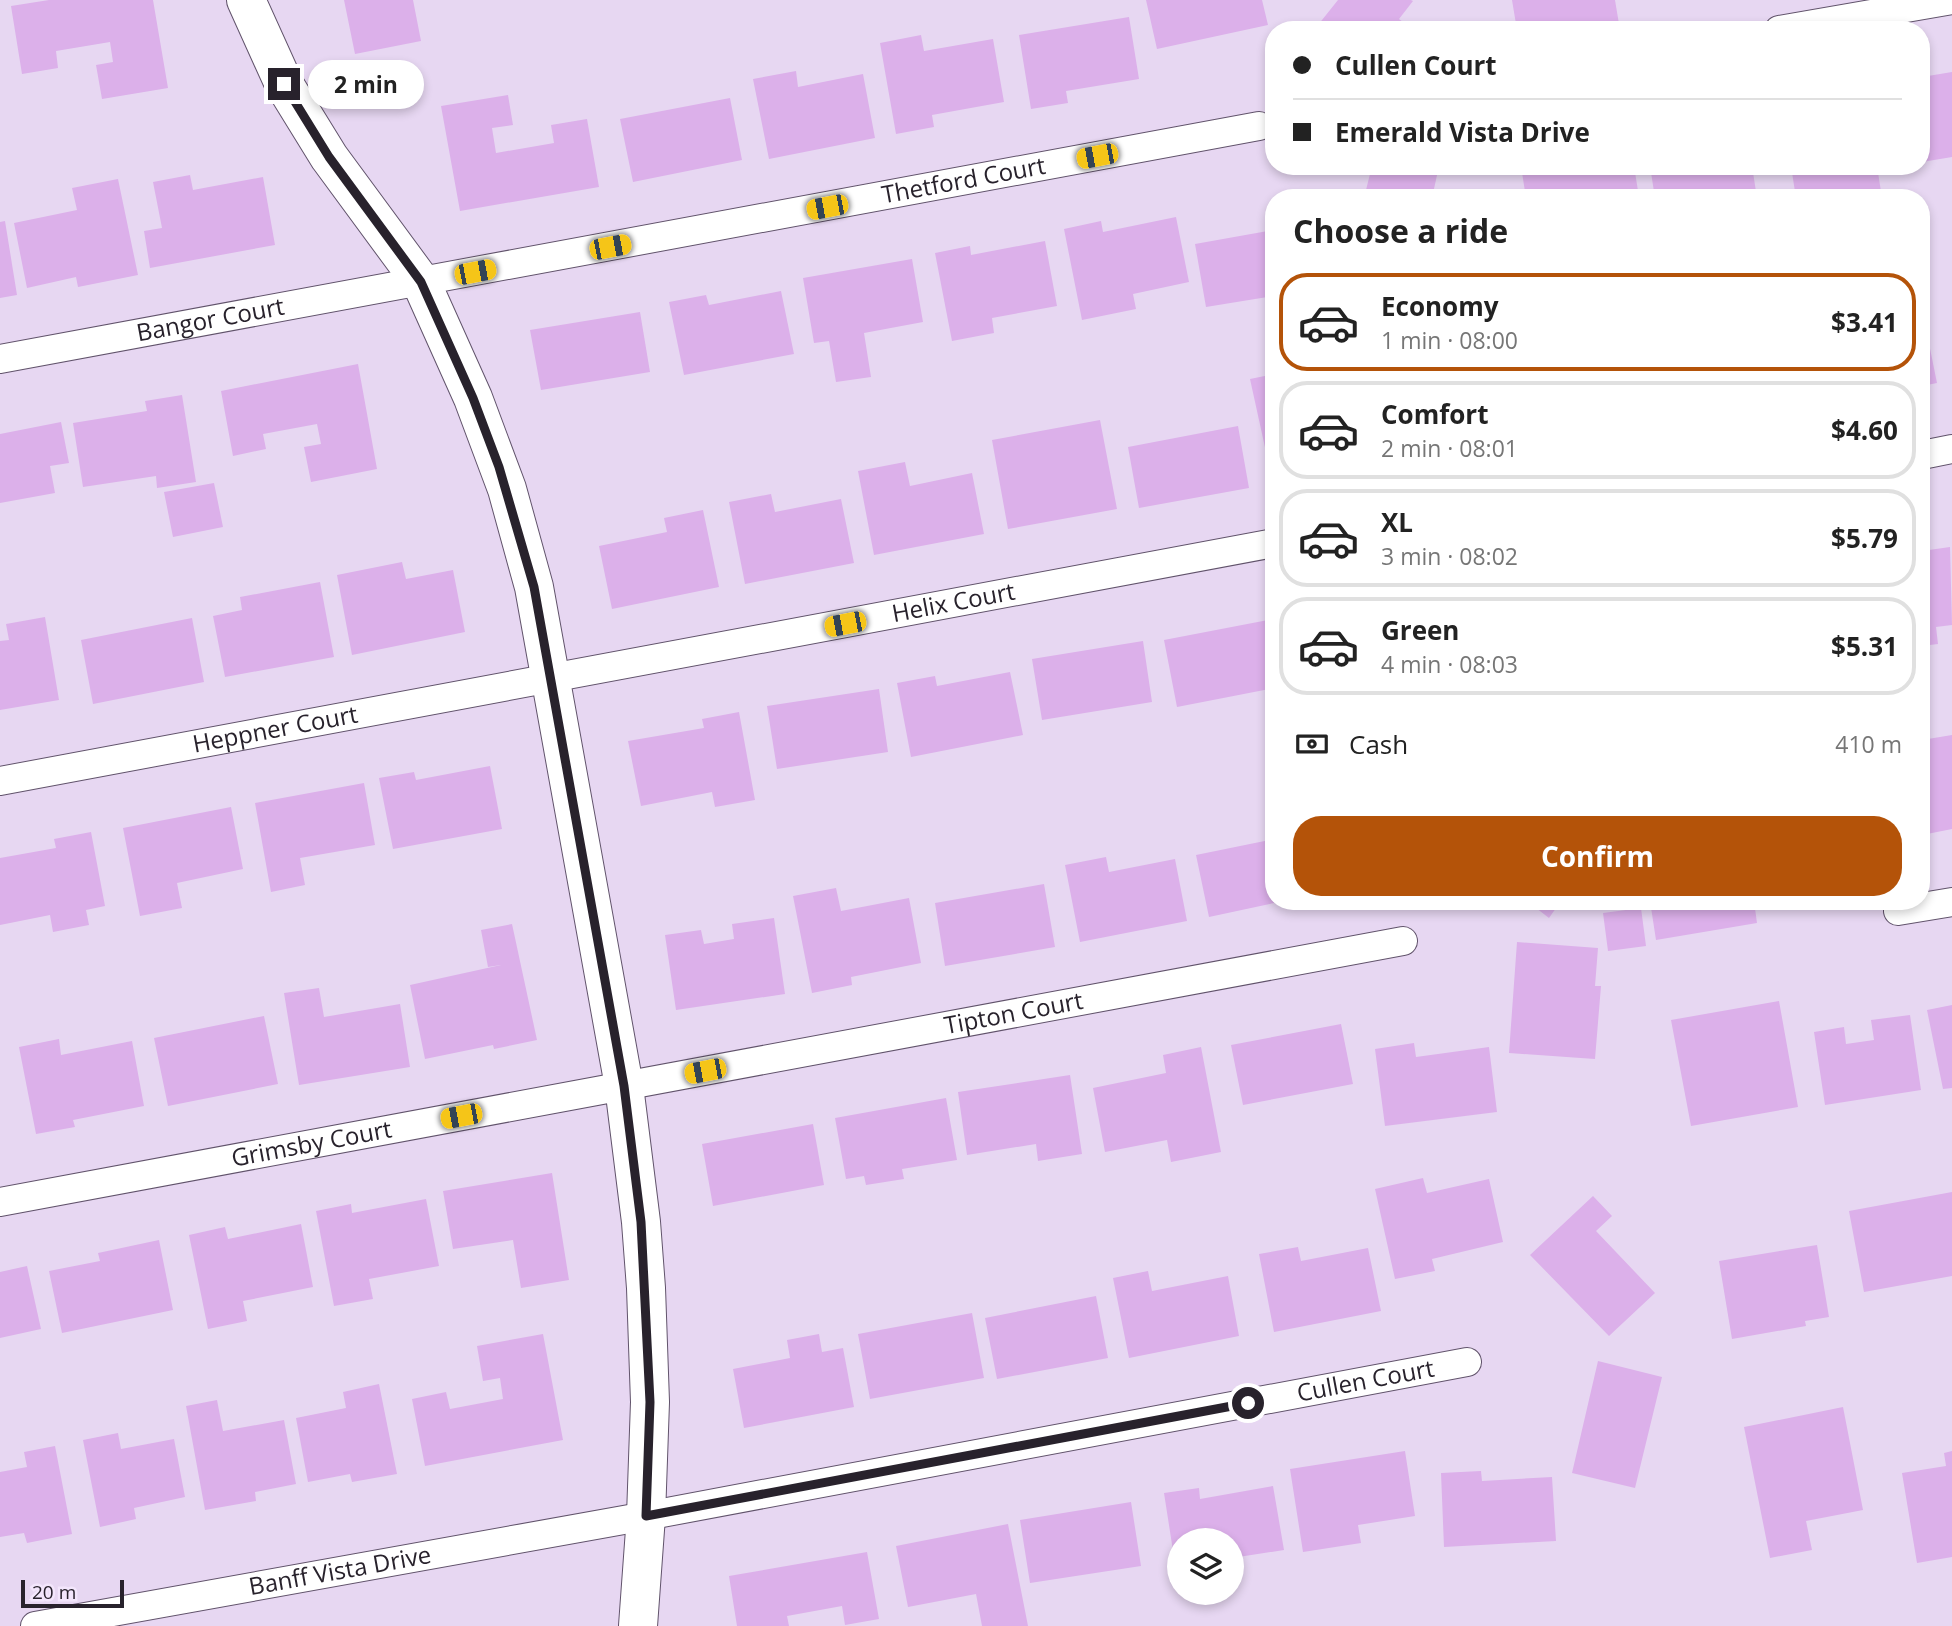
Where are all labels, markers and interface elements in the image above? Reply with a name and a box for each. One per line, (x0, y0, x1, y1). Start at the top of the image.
text: Cullen Court (1335, 47, 1497, 83)
callout: 2 min (308, 60, 424, 108)
route end (268, 68, 300, 100)
text: 2 min (334, 68, 398, 100)
text: Emerald Vista Drive (1335, 114, 1590, 150)
car (1075, 142, 1120, 170)
street label: Thetford Court (879, 148, 1048, 211)
car (805, 193, 850, 221)
text: Choose a ride (1293, 209, 1508, 252)
car (588, 233, 633, 261)
car (453, 258, 498, 286)
text: Economy (1381, 288, 1499, 324)
street label: Bangor Court (134, 289, 287, 348)
icon: car (1297, 291, 1360, 354)
text: $3.41 (1831, 304, 1898, 340)
text: 1 min · 08:00 (1381, 324, 1518, 356)
text: Comfort (1381, 396, 1488, 432)
icon: car (1297, 399, 1360, 462)
text: $4.60 (1831, 412, 1898, 448)
text: 2 min · 08:01 (1381, 432, 1518, 464)
text: XL (1381, 504, 1413, 540)
icon: car (1297, 507, 1360, 570)
text: $5.79 (1831, 520, 1898, 556)
text: 3 min · 08:02 (1381, 540, 1518, 572)
street label: Helix Court (889, 574, 1018, 629)
car (823, 610, 868, 638)
text: Green (1381, 612, 1459, 648)
icon: car (1297, 615, 1360, 678)
text: $5.31 (1831, 628, 1898, 664)
text: 4 min · 08:03 (1381, 648, 1518, 680)
street label: Heppner Court (190, 697, 360, 760)
icon: cash (1293, 725, 1331, 763)
text: Cash (1349, 726, 1408, 762)
text: 410 m (1835, 728, 1902, 760)
button: Confirm (1293, 816, 1902, 896)
street label: Tipton Court (941, 983, 1085, 1041)
car (683, 1057, 728, 1085)
car (439, 1102, 484, 1130)
street label: Grimsby Court (228, 1111, 394, 1174)
street label: Cullen Court (1294, 1351, 1437, 1409)
route start (1232, 1387, 1264, 1419)
map controls (1167, 1528, 1244, 1605)
button: layers (1167, 1528, 1244, 1605)
street label: Banff Vista Drive (246, 1537, 434, 1602)
scale bar (21, 1577, 124, 1609)
text: 20 m (32, 1579, 76, 1605)

